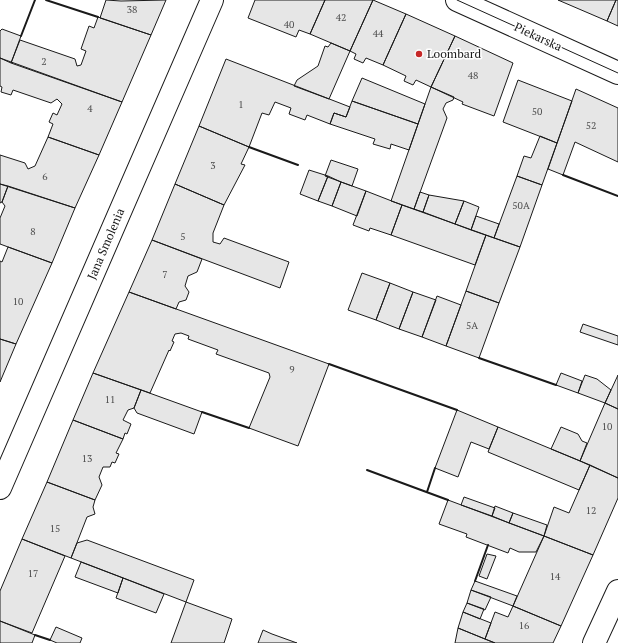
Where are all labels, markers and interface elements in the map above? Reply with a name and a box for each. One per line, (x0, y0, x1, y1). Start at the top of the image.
house number: 38 (127, 3, 137, 16)
house number: 42 (336, 11, 346, 24)
house number: 40 (284, 18, 294, 31)
street label: Piekarska (512, 19, 565, 54)
house number: 44 (373, 27, 384, 40)
place label: Loombard (427, 46, 481, 61)
marker: Loombard (414, 49, 424, 59)
house number: 2 (41, 55, 47, 68)
house number: 48 (468, 69, 478, 82)
house number: 1 (238, 98, 244, 111)
house number: 4 (87, 102, 93, 115)
house number: 50 (532, 105, 542, 118)
house number: 52 (586, 119, 596, 132)
house number: 3 (210, 159, 216, 172)
house number: 6 (42, 170, 48, 183)
house number: 50A (512, 199, 530, 212)
street label: Jana Smolenia (84, 206, 127, 282)
house number: 8 (30, 225, 36, 238)
house number: 5 (180, 230, 186, 243)
house number: 7 (162, 268, 168, 281)
house number: 10 (13, 295, 23, 308)
house number: 5A (466, 319, 478, 332)
house number: 9 (289, 363, 295, 376)
house number: 11 (105, 393, 115, 406)
house number: 10 (602, 420, 612, 433)
house number: 13 (82, 452, 92, 465)
house number: 12 (586, 504, 596, 517)
house number: 15 (50, 522, 60, 535)
house number: 17 (28, 567, 38, 580)
house number: 14 (550, 570, 561, 583)
house number: 16 (519, 619, 530, 632)

